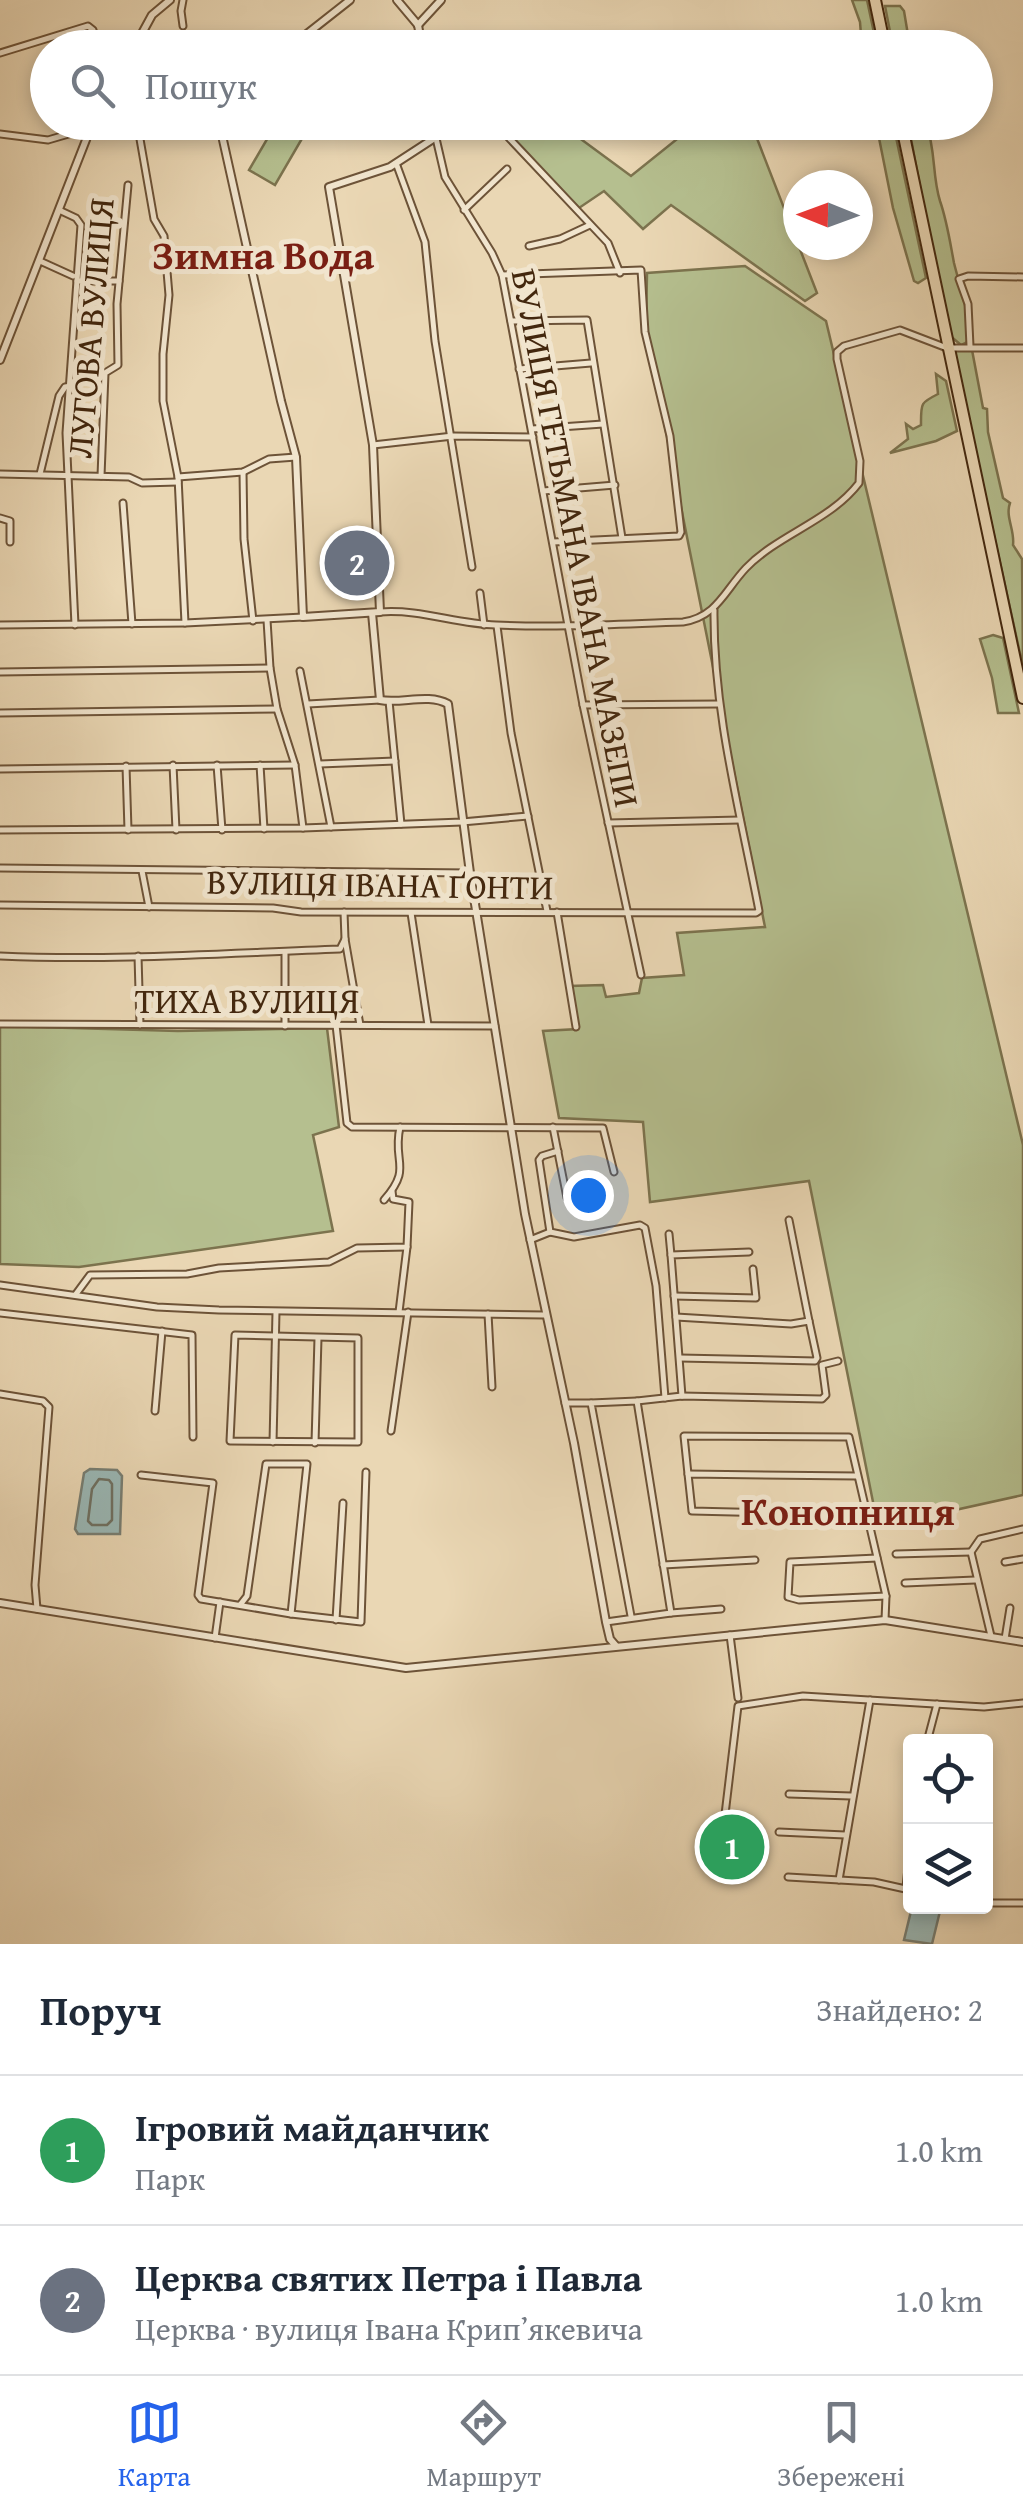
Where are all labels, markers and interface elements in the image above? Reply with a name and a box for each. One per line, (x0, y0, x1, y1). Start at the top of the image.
search box (30, 30, 993, 140)
text: Пошук (145, 57, 257, 113)
icon: search (65, 58, 120, 113)
north arrow (783, 170, 873, 260)
street label: ЛУГОВА ВУЛИЦЯ (53, 196, 127, 460)
district label: Зимна Вода (152, 225, 375, 284)
street label: ВУЛИЦЯ ГЕТЬМАНА ІВАНА МАЗЕПИ (499, 265, 653, 811)
pin: 2 (324, 526, 390, 600)
street label: ВУЛИЦЯ ІВАНА ҐОНТИ (206, 855, 554, 913)
street label: ТИХА ВУЛИЦЯ (135, 975, 359, 1026)
your location (563, 1170, 614, 1221)
district label: Конопниця (741, 1481, 955, 1540)
map controls (903, 1734, 993, 1914)
button: locate (903, 1734, 993, 1824)
pin: 1 (700, 1810, 764, 1884)
button: layers (903, 1824, 993, 1914)
text: Поруч (40, 1979, 161, 2040)
text: Знайдено: 2 (816, 1986, 983, 2033)
text: Ігровий майданчик (135, 2099, 489, 2155)
text: 1 (64, 2127, 81, 2174)
text: 1.0 km (895, 2127, 983, 2174)
text: Парк (135, 2155, 205, 2202)
text: Церква святих Петра і Павла (135, 2249, 642, 2305)
text: 2 (64, 2277, 81, 2324)
text: 1.0 km (895, 2277, 983, 2324)
text: Церква · вулиця Івана Крипʼякевича (135, 2305, 643, 2352)
tab: Карта (118, 2395, 191, 2496)
tab: Маршрут (427, 2395, 541, 2496)
tab: Збережені (777, 2395, 905, 2496)

